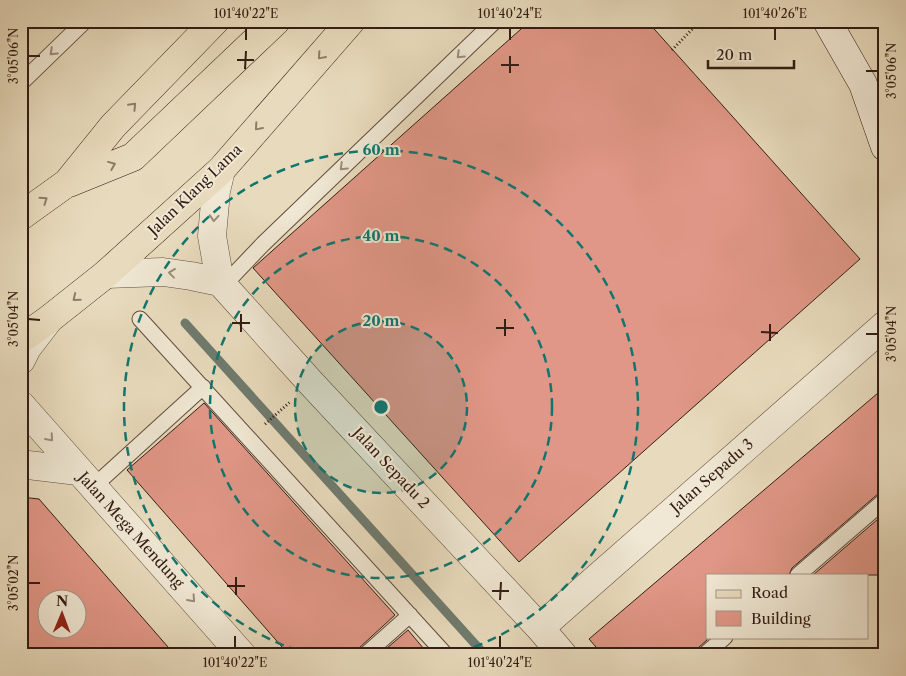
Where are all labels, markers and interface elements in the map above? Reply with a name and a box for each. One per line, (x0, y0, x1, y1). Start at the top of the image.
text: 101°40'22"E (214, 6, 278, 21)
text: 101°40'24"E (478, 6, 542, 21)
text: 101°40'26"E (743, 6, 807, 21)
text: 3°05'06"N (6, 28, 21, 84)
scale bar (708, 38, 795, 70)
text: 3°05'06"N (884, 43, 899, 99)
text: 20 m (716, 45, 752, 64)
one-way arrow (50, 46, 59, 55)
one-way arrow (457, 49, 466, 58)
one-way arrow (318, 51, 327, 60)
one-way arrow (127, 103, 136, 112)
one-way arrow (255, 122, 264, 131)
street label: Jalan Klang Lama (142, 140, 246, 241)
text: 60 m (362, 140, 400, 159)
one-way arrow (108, 161, 116, 171)
one-way arrow (339, 161, 348, 170)
one-way arrow (38, 197, 47, 205)
one-way arrow (208, 214, 219, 222)
text: 40 m (362, 226, 400, 245)
one-way arrow (167, 268, 175, 279)
text: 3°05'04"N (6, 291, 21, 347)
one-way arrow (73, 292, 82, 300)
text: 3°05'04"N (884, 306, 899, 362)
text: 20 m (362, 311, 400, 330)
centre of rings (372, 398, 390, 416)
street label: Jalan Sepadu 2 (347, 422, 434, 512)
one-way arrow (44, 432, 53, 441)
street label: Jalan Sepadu 3 (665, 434, 757, 518)
street label: Jalan Mega Mendung (73, 466, 189, 592)
text: 3°05'02"N (6, 555, 21, 611)
legend (706, 574, 868, 638)
text: Road (751, 583, 788, 602)
north arrow (38, 588, 88, 638)
text: N (56, 592, 68, 610)
one-way arrow (186, 593, 195, 602)
text: Building (751, 609, 811, 628)
text: 101°40'22"E (203, 655, 267, 670)
text: 101°40'24"E (468, 655, 532, 670)

